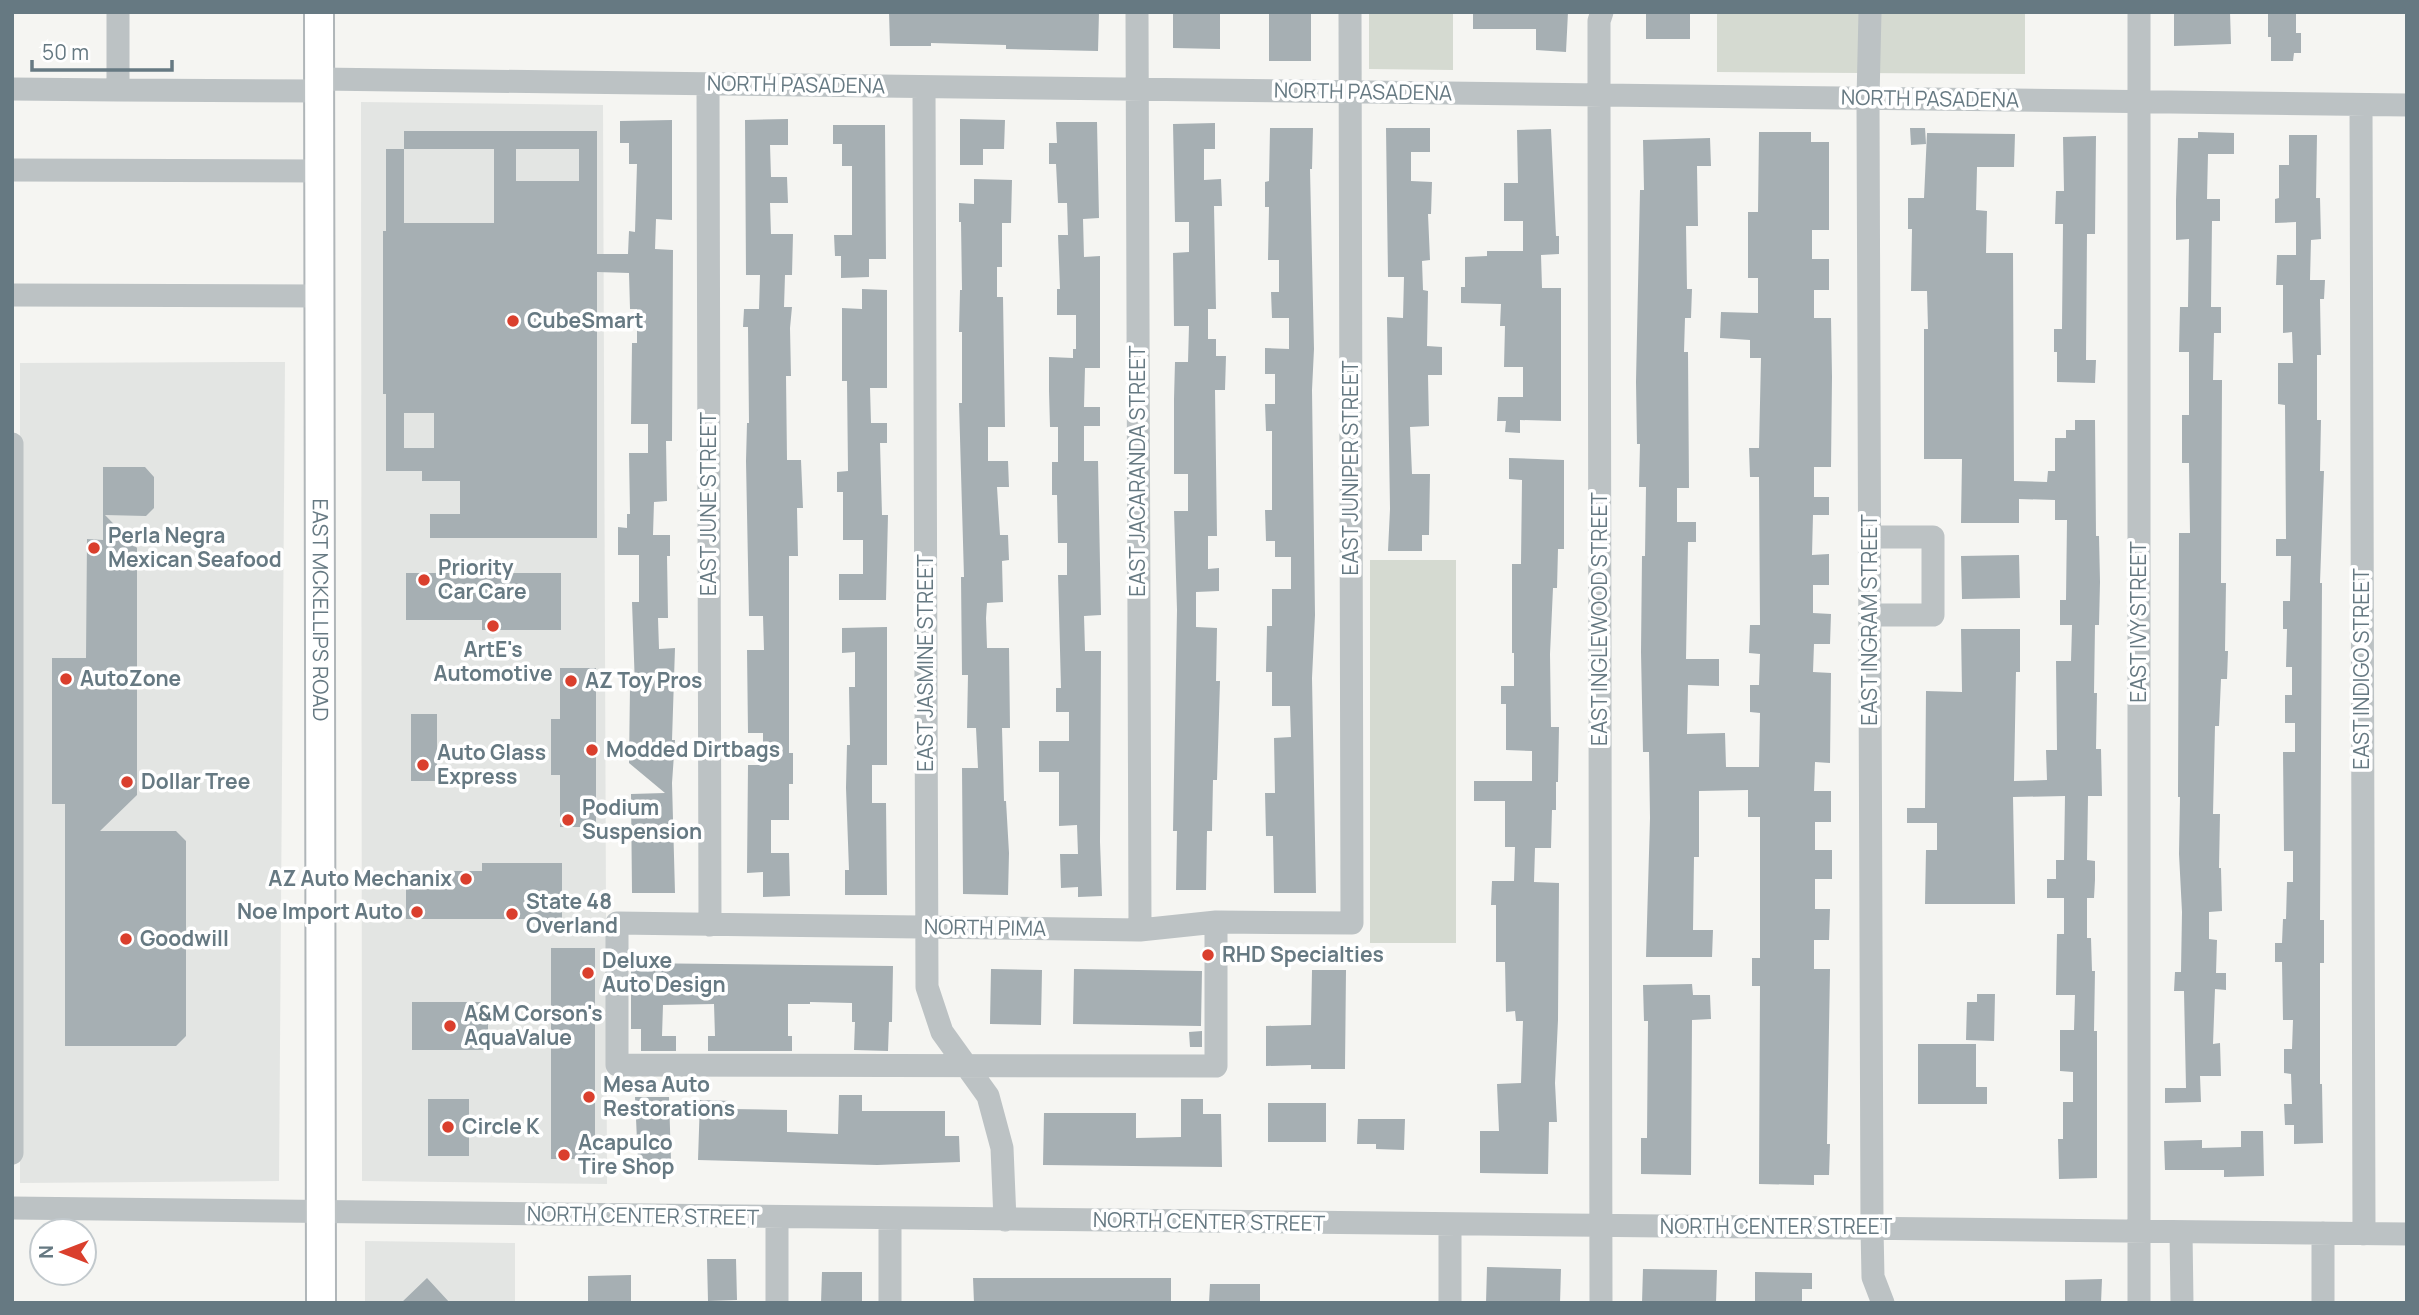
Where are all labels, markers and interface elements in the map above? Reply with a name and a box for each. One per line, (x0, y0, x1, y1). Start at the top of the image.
scale bar (32, 28, 172, 72)
text: 50 m (42, 38, 89, 66)
street label: NORTH PASADENA (707, 68, 885, 100)
street label: NORTH PASADENA (1274, 75, 1452, 107)
street label: NORTH PASADENA (1841, 82, 2019, 114)
place label: CubeSmart (527, 306, 643, 334)
marker: CubeSmart (505, 313, 521, 329)
street label: EAST JACARANDA STREET (1123, 345, 1151, 597)
street label: EAST JUNIPER STREET (1336, 360, 1364, 575)
street label: EAST JUNE STREET (694, 411, 722, 596)
street label: EAST INGLEWOOD STREET (1585, 492, 1613, 746)
street label: EAST MCKELLIPS ROAD (307, 499, 335, 721)
street label: EAST INGRAM STREET (1855, 514, 1883, 726)
place label: Perla Negra Mexican Seafood (108, 521, 282, 573)
marker: Perla Negra Mexican Seafood (86, 540, 102, 556)
street label: EAST IVY STREET (2124, 541, 2152, 703)
place label: Priority Car Care (438, 553, 527, 605)
street label: EAST JASMINE STREET (911, 554, 939, 772)
street label: EAST INDIGO STREET (2347, 568, 2375, 770)
marker: Priority Car Care (416, 572, 432, 588)
marker: ArtE's Automotive (485, 618, 501, 634)
place label: ArtE's Automotive (433, 635, 553, 687)
place label: AutoZone (80, 664, 181, 692)
place label: AZ Toy Pros (585, 666, 702, 694)
marker: AutoZone (58, 671, 74, 687)
marker: AZ Toy Pros (563, 673, 579, 689)
place label: Modded Dirtbags (606, 735, 780, 763)
place label: Auto Glass Express (437, 738, 546, 790)
marker: Modded Dirtbags (584, 742, 600, 758)
marker: Auto Glass Express (415, 757, 431, 773)
place label: Dollar Tree (141, 767, 250, 795)
marker: Dollar Tree (119, 774, 135, 790)
place label: Podium Suspension (582, 793, 702, 845)
marker: Podium Suspension (560, 812, 576, 828)
place label: AZ Auto Mechanix (268, 864, 452, 892)
marker: AZ Auto Mechanix (458, 871, 474, 887)
place label: State 48 Overland (526, 887, 618, 939)
place label: Noe Import Auto (237, 897, 403, 925)
marker: Noe Import Auto (409, 904, 425, 920)
marker: State 48 Overland (504, 906, 520, 922)
street label: NORTH PIMA (924, 912, 1046, 942)
place label: Goodwill (140, 924, 229, 952)
marker: Goodwill (118, 931, 134, 947)
place label: RHD Specialties (1222, 940, 1384, 968)
place label: Deluxe Auto Design (602, 946, 726, 998)
marker: RHD Specialties (1200, 947, 1216, 963)
marker: Deluxe Auto Design (580, 965, 596, 981)
place label: A&M Corson's AquaValue (464, 999, 603, 1051)
marker: A&M Corson's AquaValue (442, 1018, 458, 1034)
place label: Mesa Auto Restorations (603, 1070, 735, 1122)
marker: Mesa Auto Restorations (581, 1089, 597, 1105)
place label: Circle K (462, 1112, 540, 1140)
marker: Circle K (440, 1119, 456, 1135)
place label: Acapulco Tire Shop (578, 1128, 675, 1180)
marker: Acapulco Tire Shop (556, 1147, 572, 1163)
street label: NORTH CENTER STREET (527, 1199, 760, 1231)
street label: NORTH CENTER STREET (1093, 1205, 1326, 1237)
street label: NORTH CENTER STREET (1660, 1212, 1893, 1240)
north arrow (28, 1217, 98, 1287)
text: N (33, 1245, 59, 1259)

